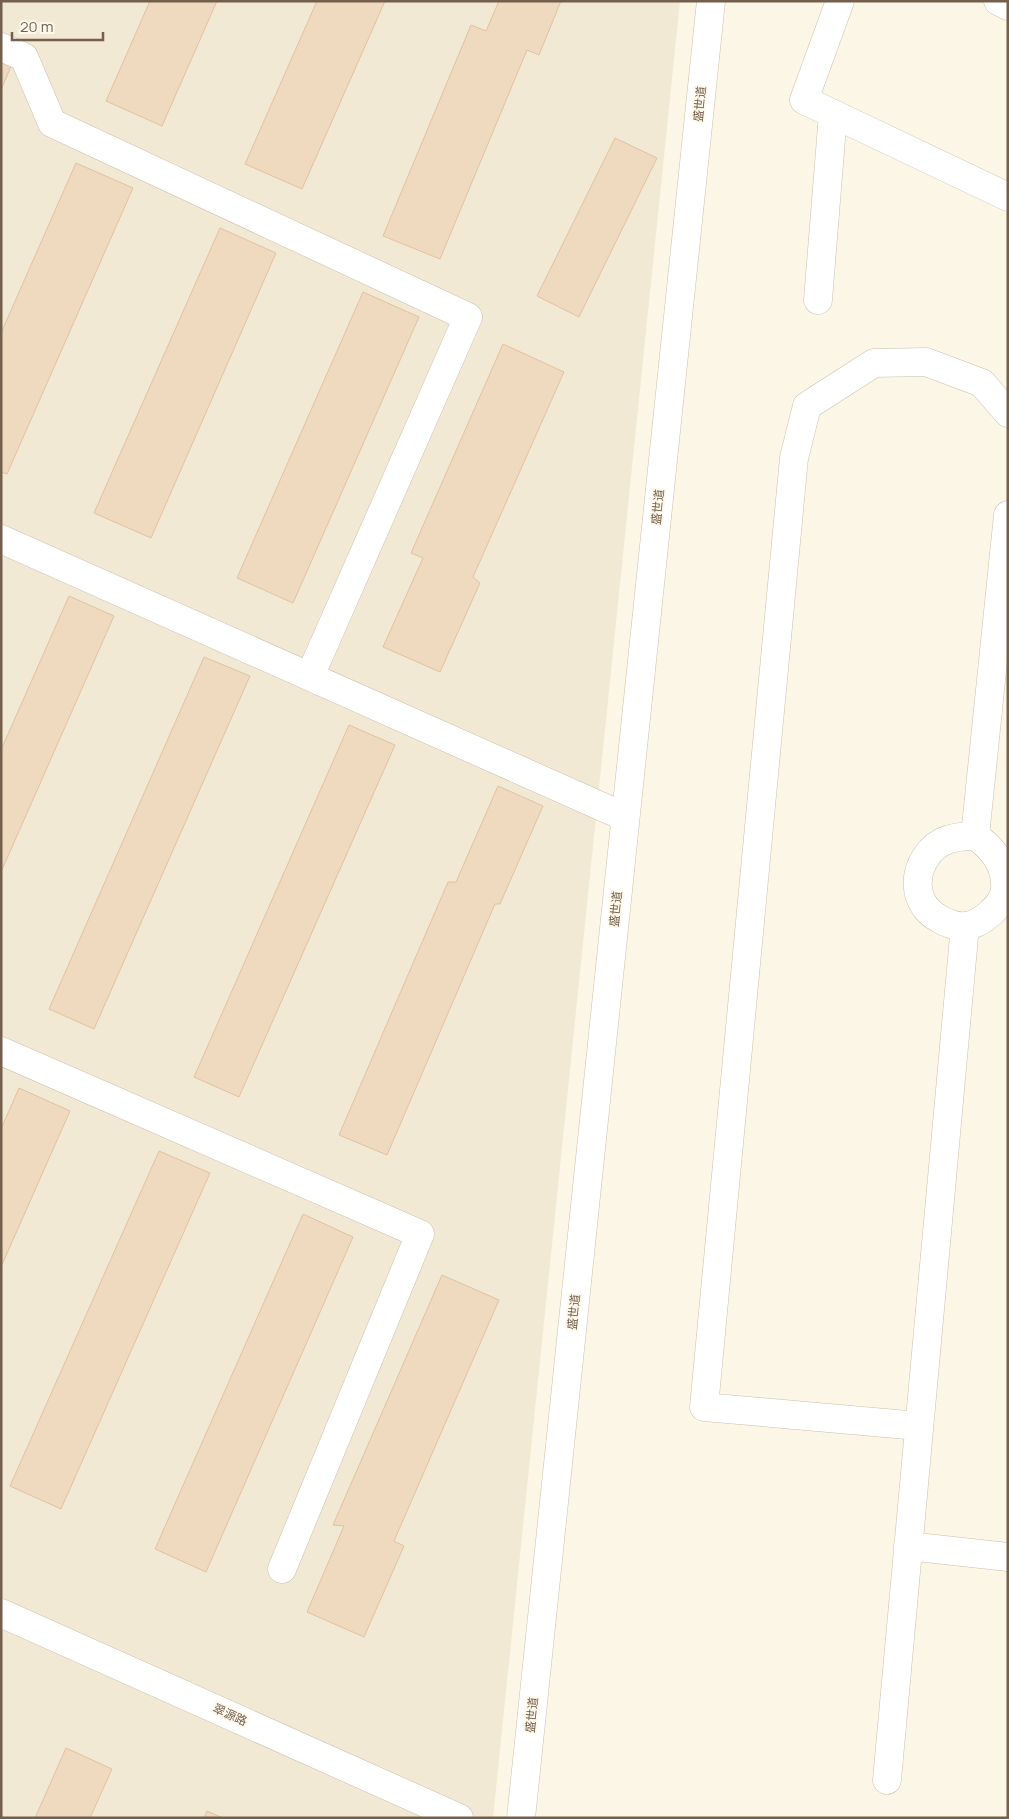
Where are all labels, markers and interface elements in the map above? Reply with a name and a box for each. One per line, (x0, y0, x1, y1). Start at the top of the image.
scale bar (12, 10, 104, 42)
text: 20 m (20, 16, 53, 37)
street label: 盛世道 (689, 85, 710, 123)
street label: 盛世道 (647, 488, 668, 526)
street label: 盛世道 (605, 890, 626, 928)
street label: 盛世道 (563, 1293, 584, 1331)
street label: 盛世道 (521, 1696, 542, 1734)
street label: 翠源路 (210, 1699, 250, 1730)

